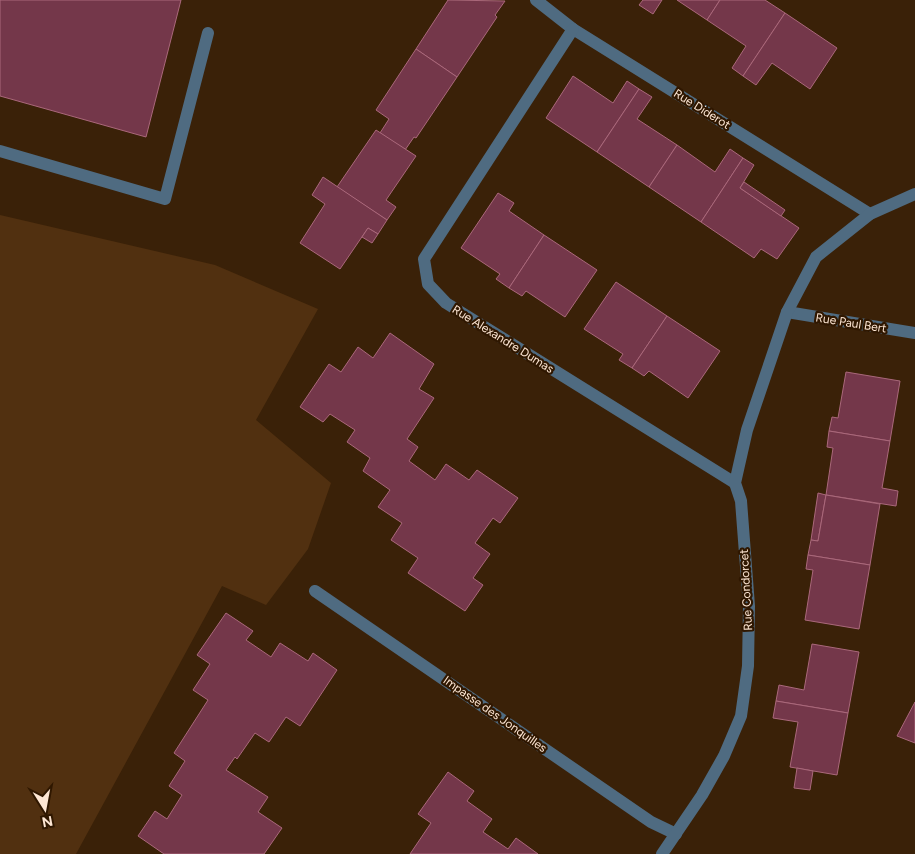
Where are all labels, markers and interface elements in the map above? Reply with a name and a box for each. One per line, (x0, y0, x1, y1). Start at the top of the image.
street label: Rue Diderot (671, 86, 733, 132)
street label: Rue Alexandre Dumas (450, 302, 557, 376)
street label: Rue Paul Bert (815, 310, 888, 336)
street label: Rue Condorcet (737, 548, 755, 631)
street label: Impasse des Jonquilles (441, 673, 550, 755)
north arrow (20, 784, 70, 834)
text: N (40, 812, 54, 831)

